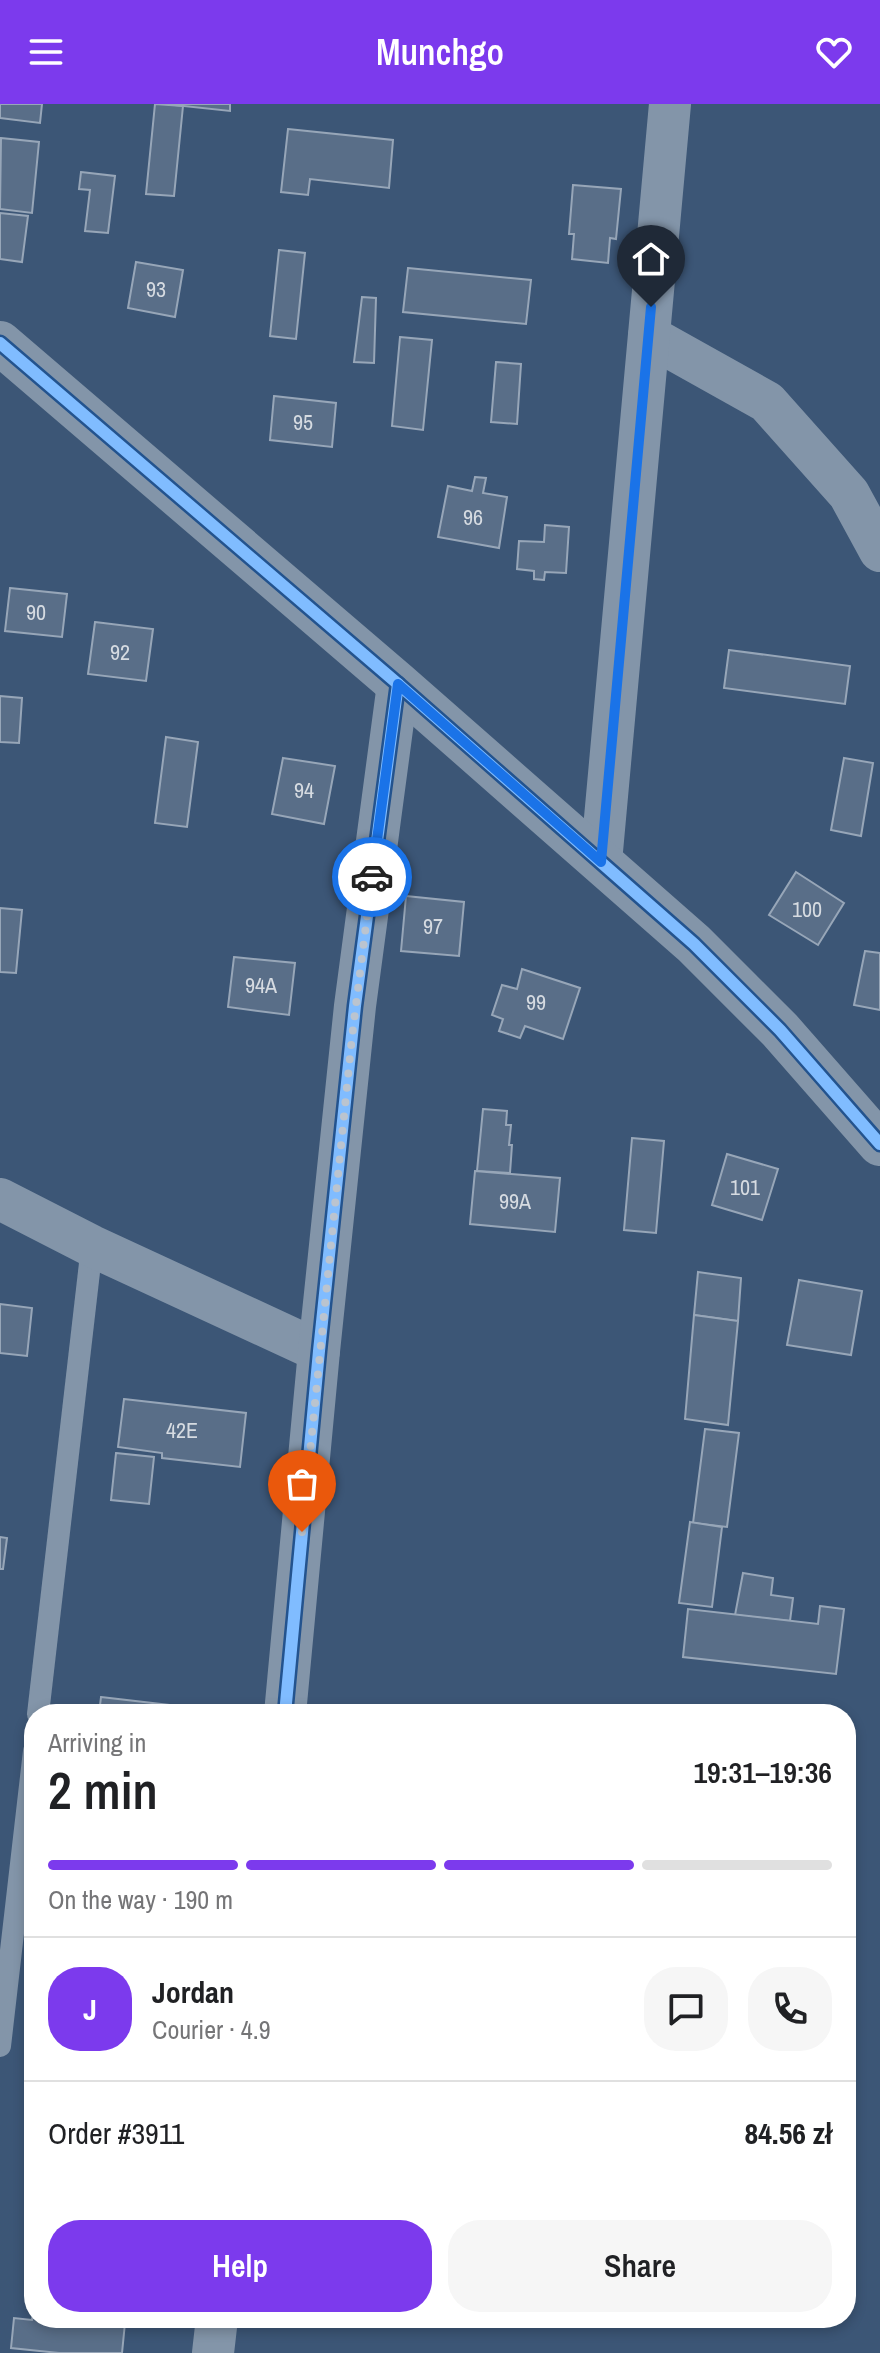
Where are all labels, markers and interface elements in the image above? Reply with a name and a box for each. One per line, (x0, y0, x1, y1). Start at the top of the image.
text: Munchgo (376, 28, 504, 76)
icon: menu (24, 30, 68, 74)
icon: heart (812, 30, 856, 74)
pin (617, 225, 685, 307)
icon: home (629, 237, 673, 281)
house number: 93 (146, 274, 166, 304)
house number: 95 (293, 407, 313, 437)
house number: 96 (463, 502, 483, 532)
house number: 90 (26, 597, 46, 627)
house number: 92 (110, 637, 130, 667)
house number: 94 (294, 775, 314, 805)
courier (332, 837, 412, 917)
icon: car (350, 855, 394, 899)
house number: 100 (792, 894, 822, 924)
house number: 97 (423, 911, 443, 941)
house number: 94A (245, 970, 278, 1000)
house number: 99 (526, 987, 546, 1017)
house number: 101 (730, 1172, 760, 1202)
house number: 99A (499, 1186, 532, 1216)
house number: 42E (166, 1415, 198, 1445)
pin (268, 1450, 336, 1532)
icon: bag (280, 1462, 324, 1506)
text: Arriving in (48, 1725, 146, 1760)
text: 19:31–19:36 (693, 1752, 832, 1792)
text: 2 min (48, 1755, 158, 1825)
text: On the way · 190 m (48, 1882, 233, 1917)
button: chat (644, 1967, 728, 2051)
button: phone (748, 1967, 832, 2051)
text: Jordan (152, 1972, 234, 2012)
text: J (83, 1989, 97, 2029)
text: Courier · 4.9 (152, 2012, 271, 2047)
text: Order #3911 (48, 2113, 184, 2153)
text: 84.56 zł (744, 2113, 832, 2153)
button: Help (48, 2220, 432, 2312)
button: Share (448, 2220, 832, 2312)

